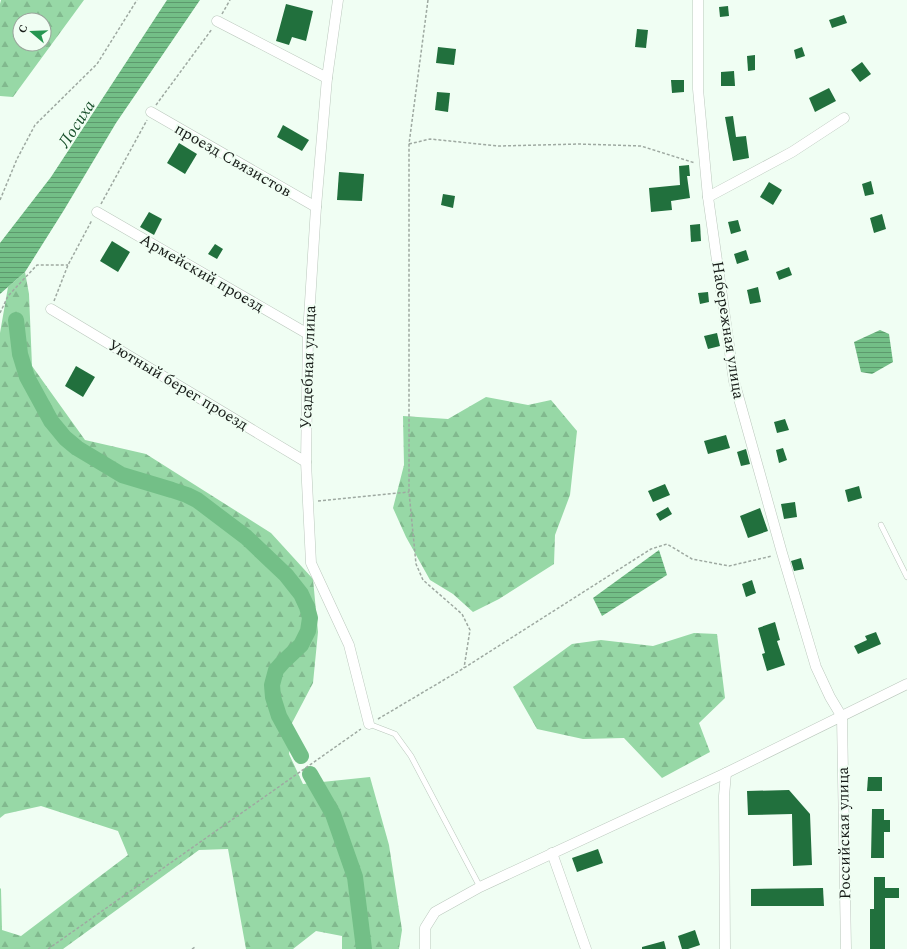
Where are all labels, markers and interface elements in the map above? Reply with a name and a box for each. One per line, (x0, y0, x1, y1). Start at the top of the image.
north arrow (12, 12, 52, 52)
text: С (14, 22, 32, 35)
water label: Лосиха (51, 95, 102, 154)
street label: проезд Связистов (170, 117, 296, 203)
street label: Армейский проезд (135, 228, 269, 318)
street label: Набережная улица (705, 259, 751, 401)
street label: Усадебная улица (294, 305, 322, 429)
street label: Уютный берег проезд (103, 333, 253, 437)
street label: Российская улица (831, 766, 857, 899)

